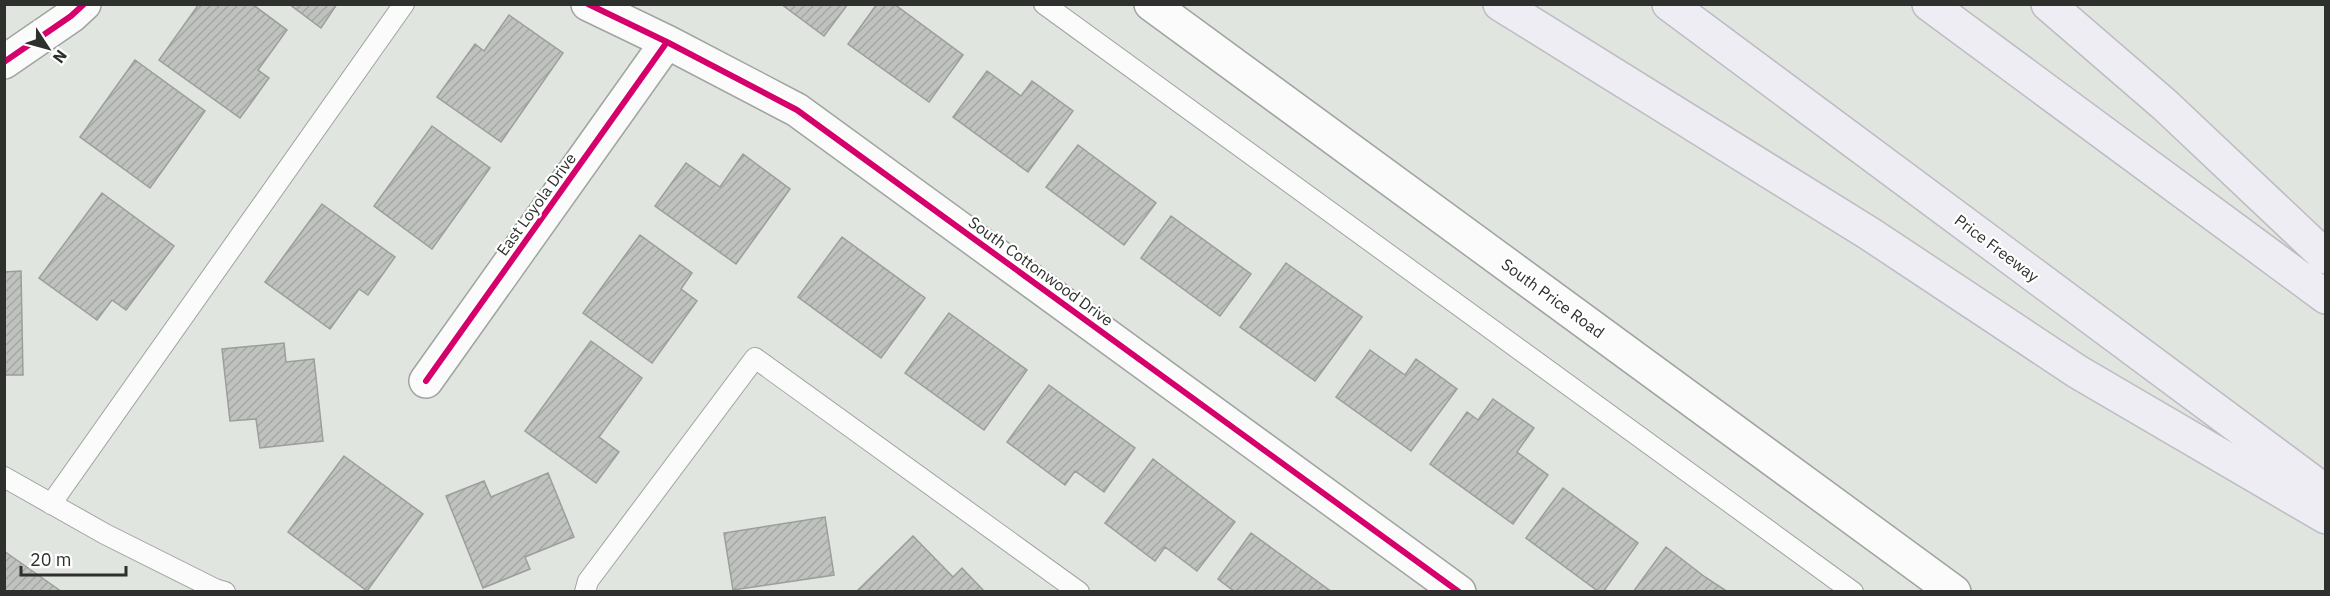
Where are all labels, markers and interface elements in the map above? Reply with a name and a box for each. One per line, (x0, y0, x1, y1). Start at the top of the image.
north arrow (18, 18, 78, 78)
text: N (49, 46, 72, 67)
street label: East Loyola Drive (492, 148, 580, 259)
street label: Price Freeway (1951, 210, 2043, 286)
street label: South Cottonwood Drive (965, 212, 1117, 330)
street label: South Price Road (1498, 254, 1608, 342)
scale bar (21, 539, 126, 577)
text: 20 m (30, 548, 72, 571)

